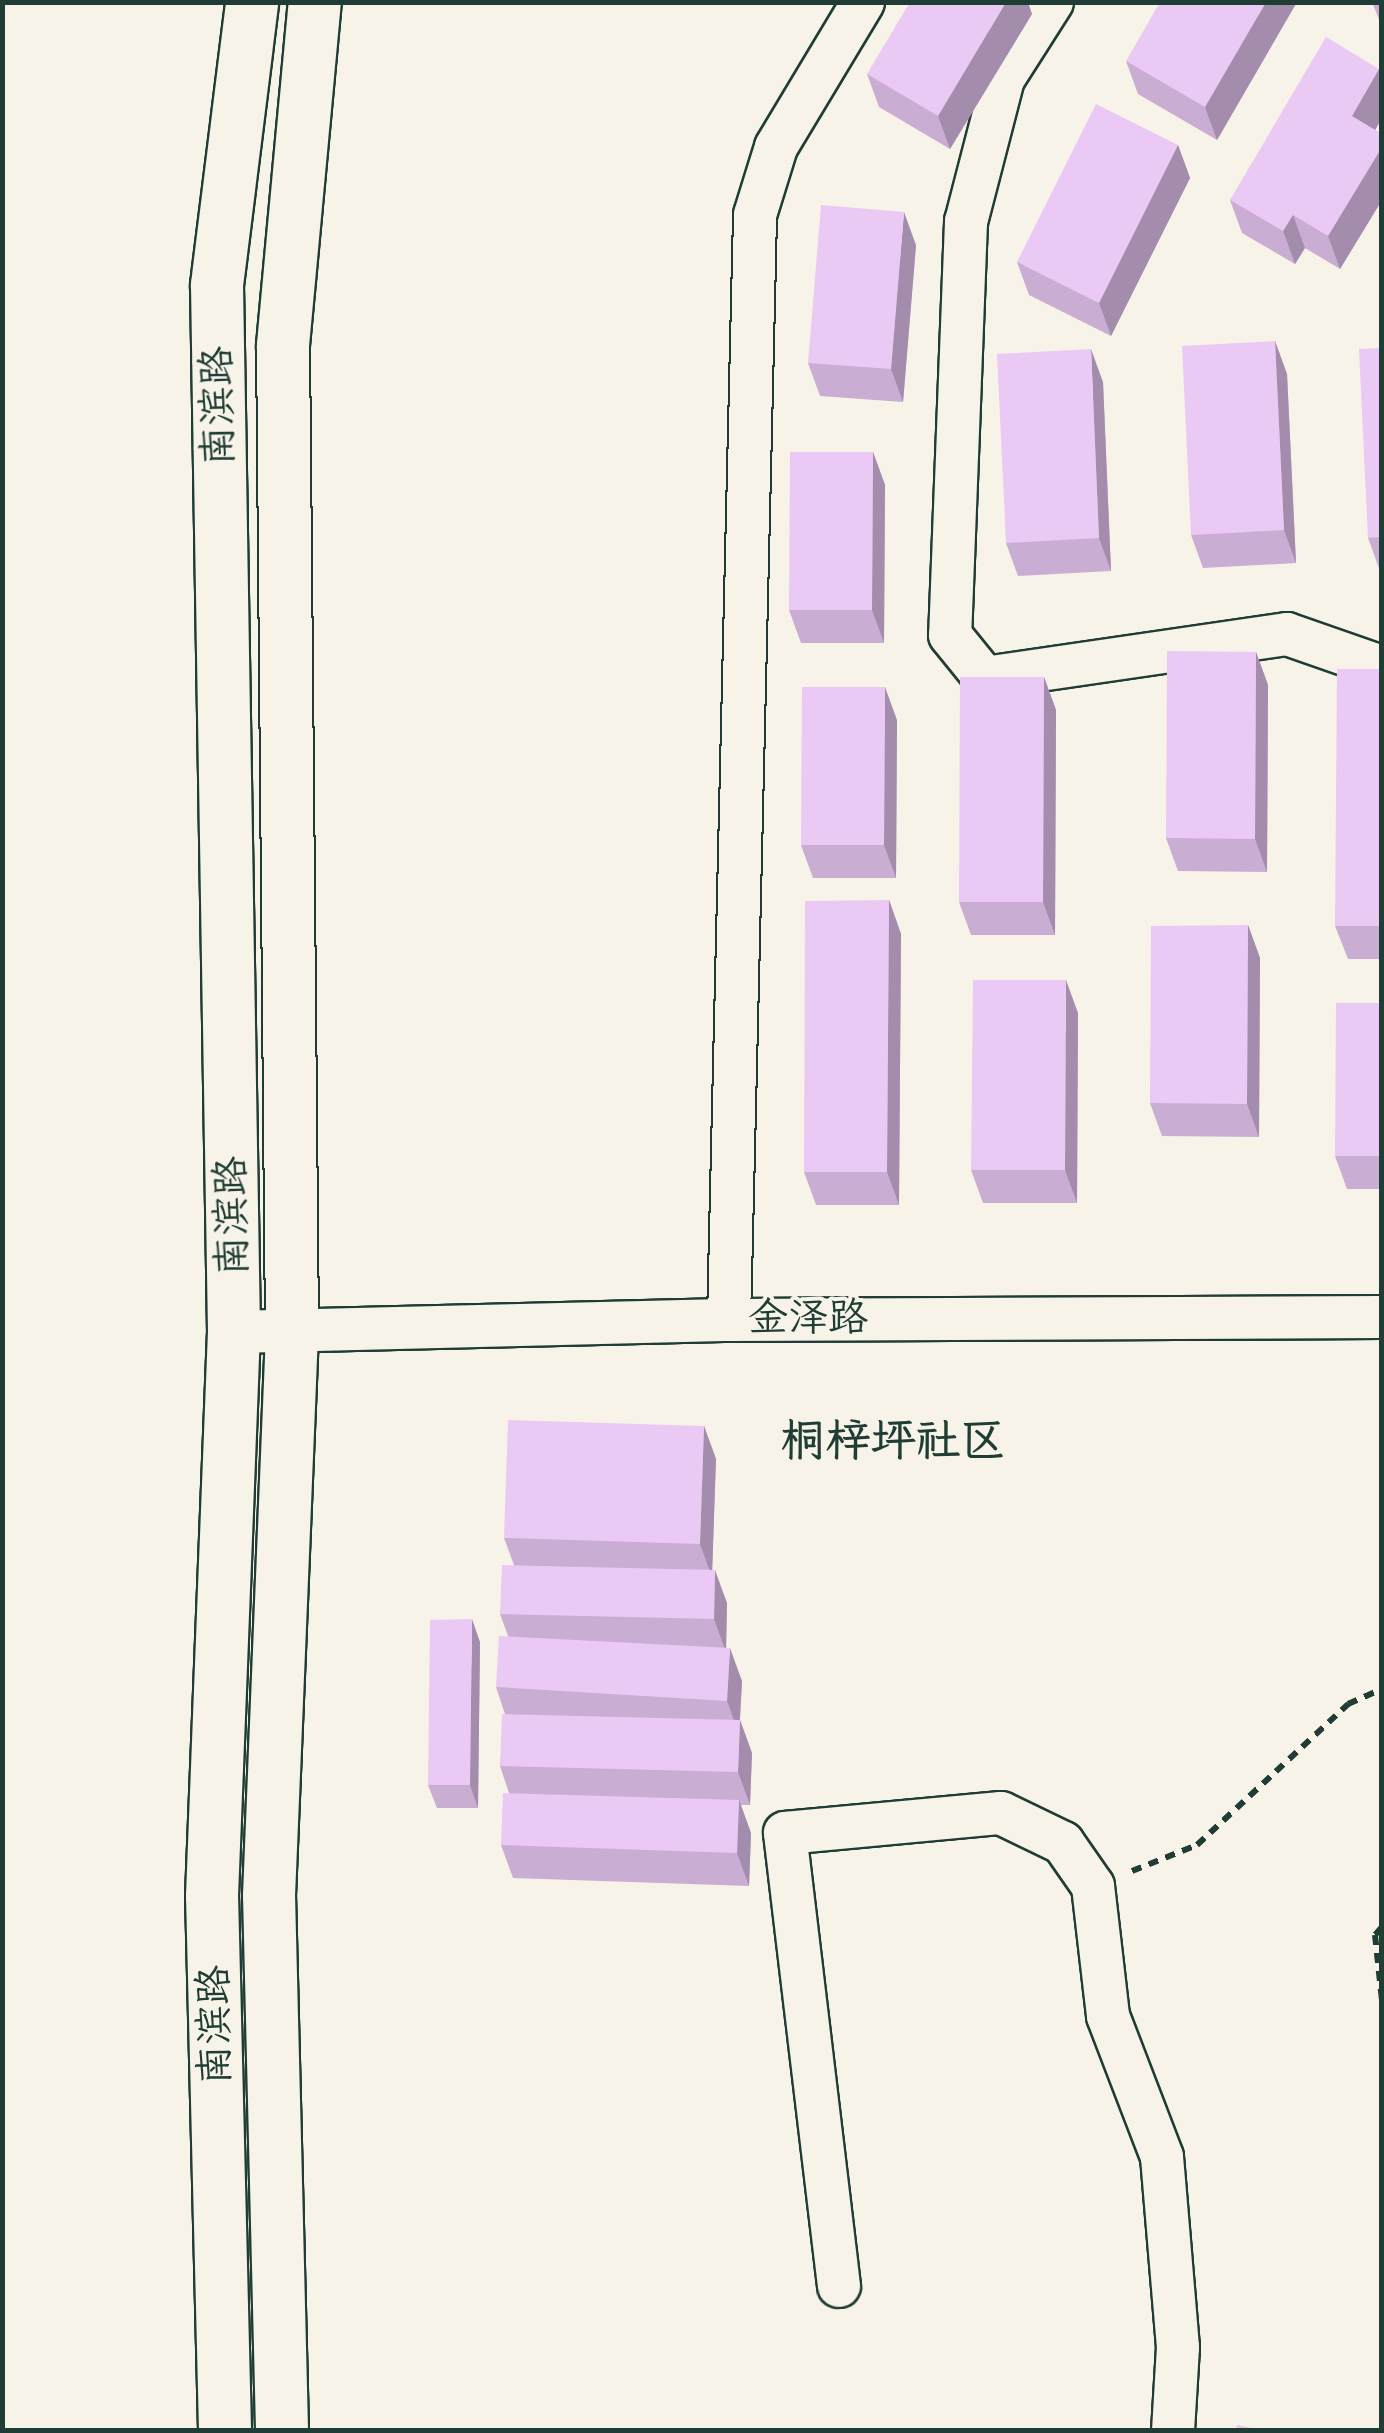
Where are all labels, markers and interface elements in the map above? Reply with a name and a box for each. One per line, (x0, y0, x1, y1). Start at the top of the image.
street label: 南滨路 (194, 346, 244, 466)
street label: 南滨路 (208, 1156, 258, 1276)
street label: 金泽路 (748, 1295, 868, 1343)
district label: 桐梓坪社区 (781, 1416, 1005, 1470)
street label: 南滨路 (191, 1965, 241, 2085)

